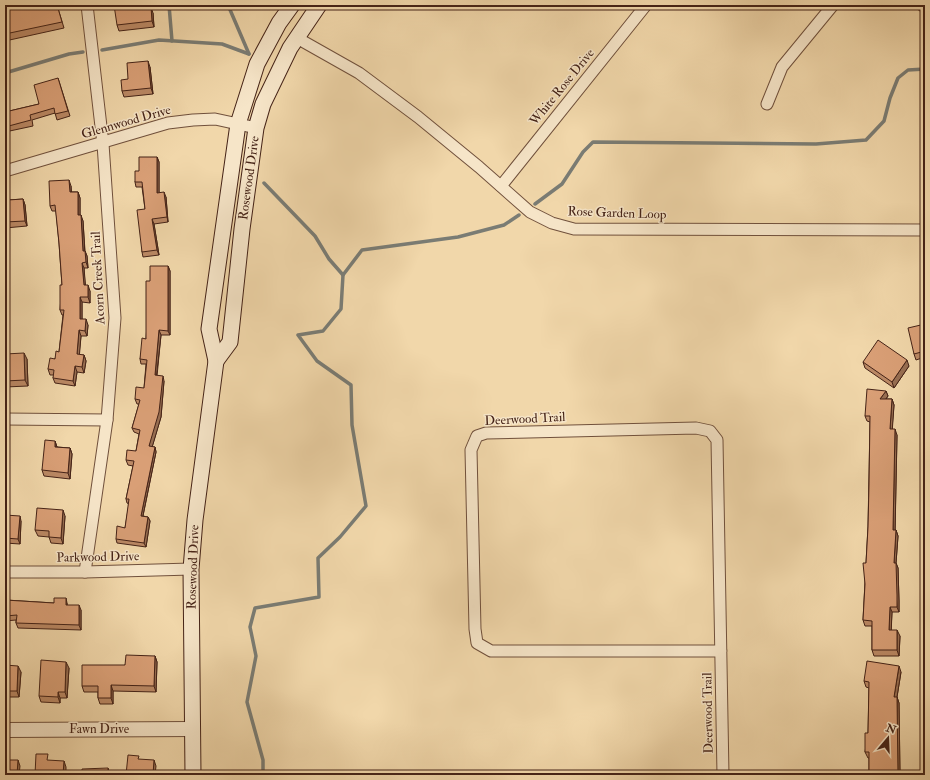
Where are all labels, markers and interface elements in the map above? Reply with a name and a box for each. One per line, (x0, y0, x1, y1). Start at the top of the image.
street label: White Rose Drive (526, 45, 598, 129)
street label: Glennwood Drive (79, 101, 173, 142)
street label: Rosewood Drive (235, 134, 263, 221)
street label: Rose Garden Loop (567, 203, 667, 224)
street label: Acorn Creek Trail (88, 230, 108, 326)
street label: Deerwood Trail (484, 409, 567, 429)
street label: Rosewood Drive (184, 524, 202, 610)
street label: Parkwood Drive (56, 548, 140, 566)
street label: Deerwood Trail (699, 672, 717, 754)
north arrow (868, 718, 908, 758)
street label: Fawn Drive (69, 721, 130, 737)
text: N (883, 721, 899, 737)

